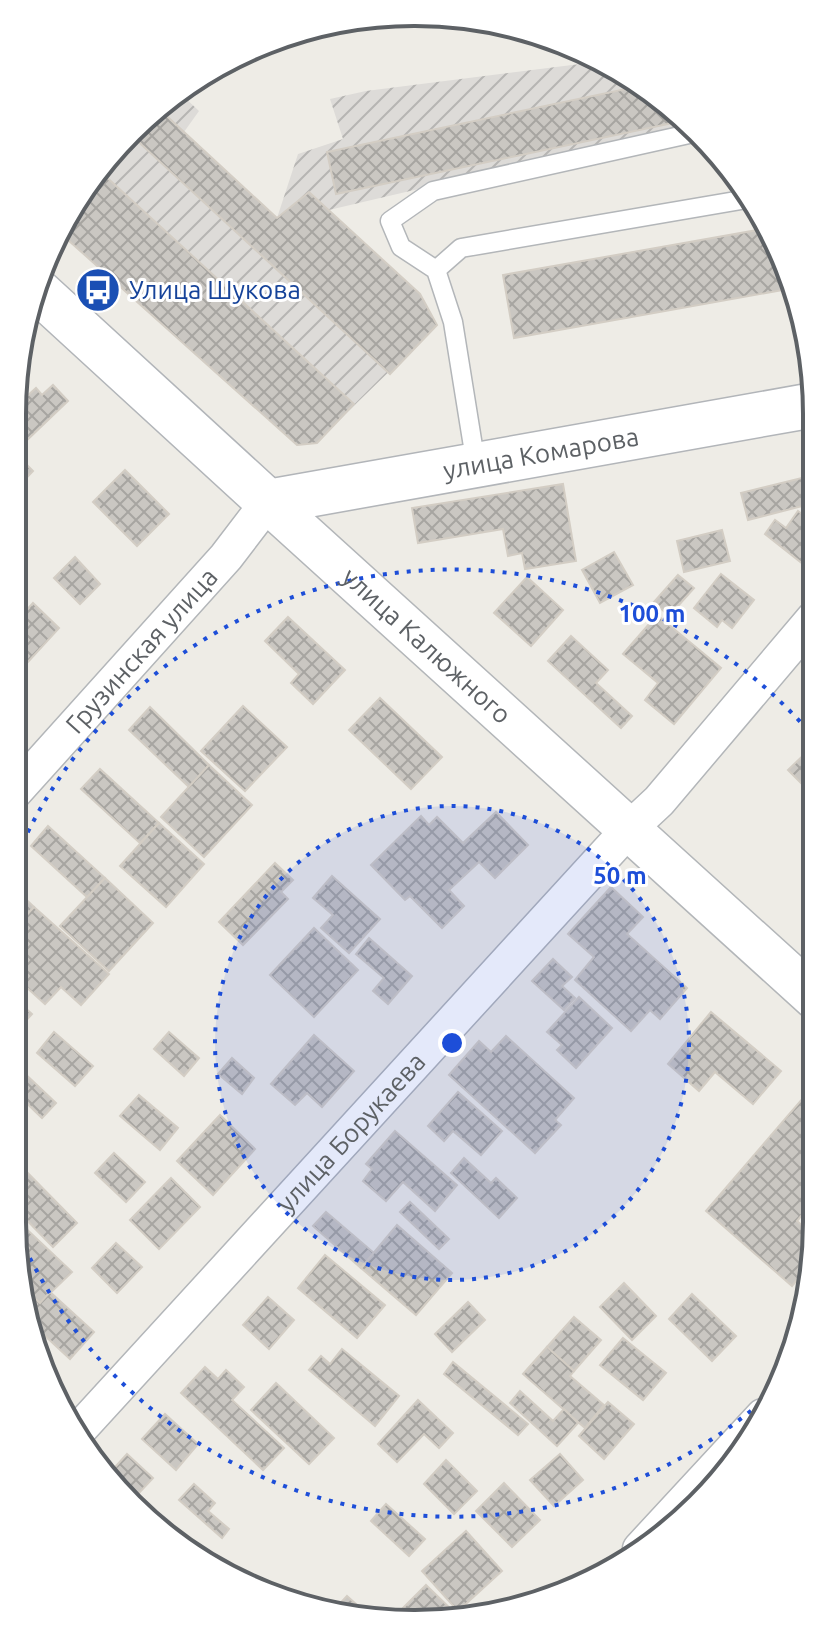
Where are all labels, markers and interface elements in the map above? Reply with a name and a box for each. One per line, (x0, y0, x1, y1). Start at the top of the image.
bus stop icon: Улица Шукова (74, 266, 122, 314)
place label: Улица Шукова (129, 275, 301, 304)
street label: улица Комарова (441, 421, 641, 485)
street label: Грузинская улица (60, 562, 223, 739)
street label: улица Калюжного (337, 562, 517, 729)
text: 100 m (619, 600, 685, 627)
text: 50 m (593, 862, 647, 889)
centre of rings (438, 1029, 466, 1057)
street label: улица Борукаева (271, 1047, 431, 1218)

